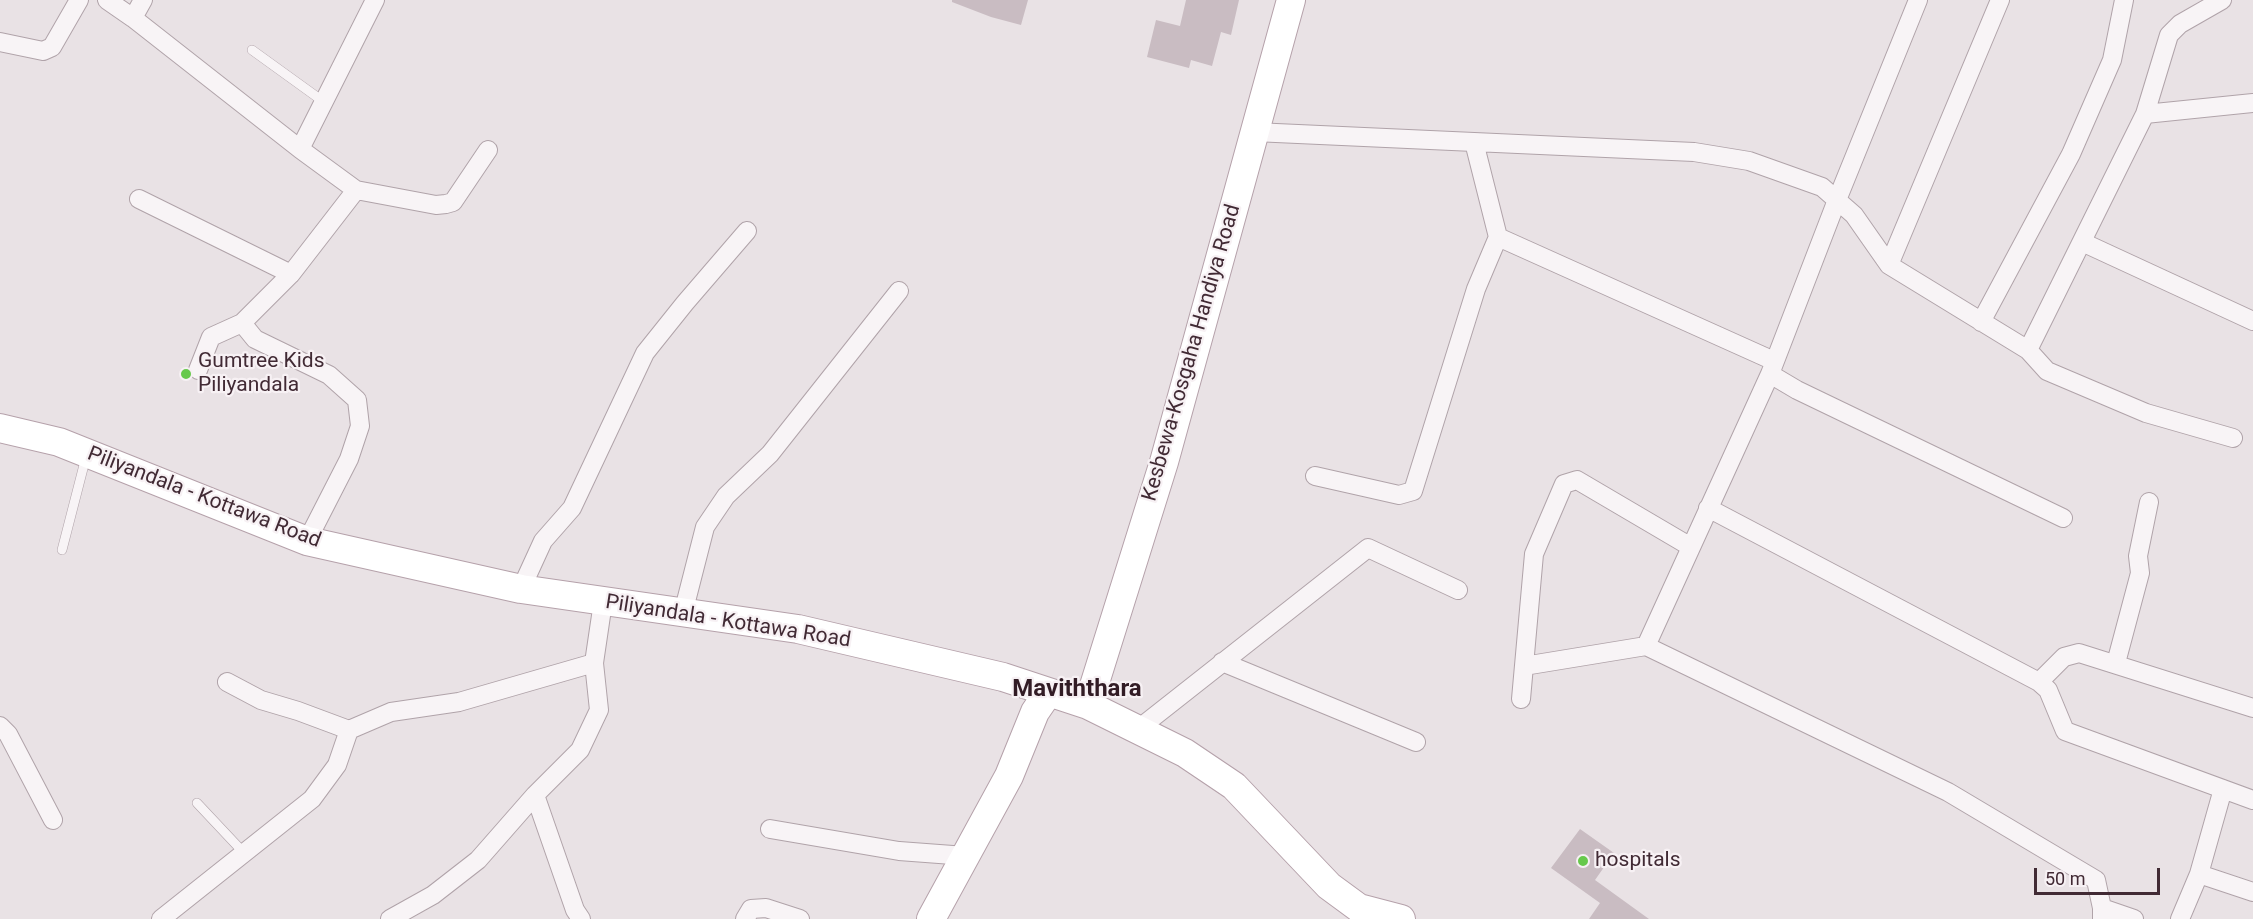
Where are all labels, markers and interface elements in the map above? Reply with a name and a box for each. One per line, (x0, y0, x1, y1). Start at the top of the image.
street label: Kesbewa-Kosgaha Handiya Road (1138, 202, 1246, 504)
place label: Gumtree Kids Piliyandala (198, 349, 325, 399)
marker: Gumtree Kids Piliyandala (179, 367, 193, 381)
street label: Piliyandala - Kottawa Road (84, 442, 324, 554)
street label: Piliyandala - Kottawa Road (604, 590, 852, 654)
district label: Maviththara (1012, 676, 1142, 704)
place label: hospitals (1595, 848, 1681, 874)
marker: hospitals (1576, 854, 1590, 868)
scale bar (2037, 856, 2163, 894)
text: 50 m (2045, 868, 2085, 889)

